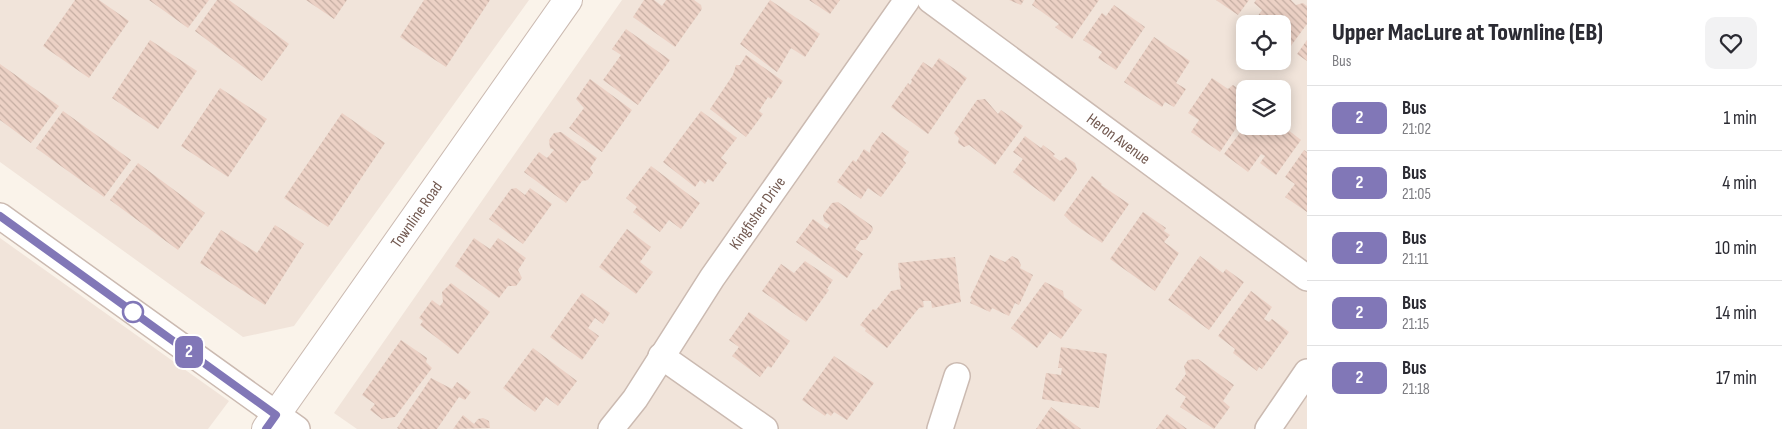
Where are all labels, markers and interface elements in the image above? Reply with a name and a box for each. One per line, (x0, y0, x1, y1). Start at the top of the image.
map controls (1236, 15, 1291, 135)
button: locate (1236, 15, 1291, 70)
button: heart (1705, 17, 1757, 69)
text: Upper MacLure at Townline (EB) (1332, 18, 1603, 47)
text: Bus (1332, 52, 1352, 71)
button: layers (1236, 80, 1291, 135)
text: Bus (1402, 97, 1427, 120)
text: 2 (1356, 107, 1363, 128)
text: 1 min (1723, 107, 1757, 130)
street label: Heron Avenue (1083, 109, 1154, 169)
text: 21:02 (1402, 120, 1431, 139)
text: Bus (1402, 162, 1427, 185)
text: 2 (1356, 172, 1363, 193)
text: 4 min (1722, 172, 1757, 195)
street label: Kingfisher Drive (725, 173, 790, 253)
street label: Townline Road (387, 178, 447, 252)
text: 21:05 (1402, 185, 1431, 204)
text: Bus (1402, 227, 1427, 250)
text: 2 (1356, 237, 1363, 258)
text: 10 min (1715, 237, 1757, 260)
text: 21:11 (1402, 250, 1428, 269)
text: Bus (1402, 292, 1427, 315)
unlabelled marker (122, 301, 144, 323)
text: 2 (1356, 302, 1363, 323)
text: 14 min (1716, 302, 1757, 325)
text: 21:15 (1402, 315, 1429, 334)
line badge: 2 (173, 336, 205, 368)
text: 2 (185, 341, 193, 362)
text: Bus (1402, 357, 1427, 380)
text: 2 (1356, 367, 1363, 388)
text: 17 min (1716, 367, 1757, 390)
text: 21:18 (1402, 380, 1430, 399)

